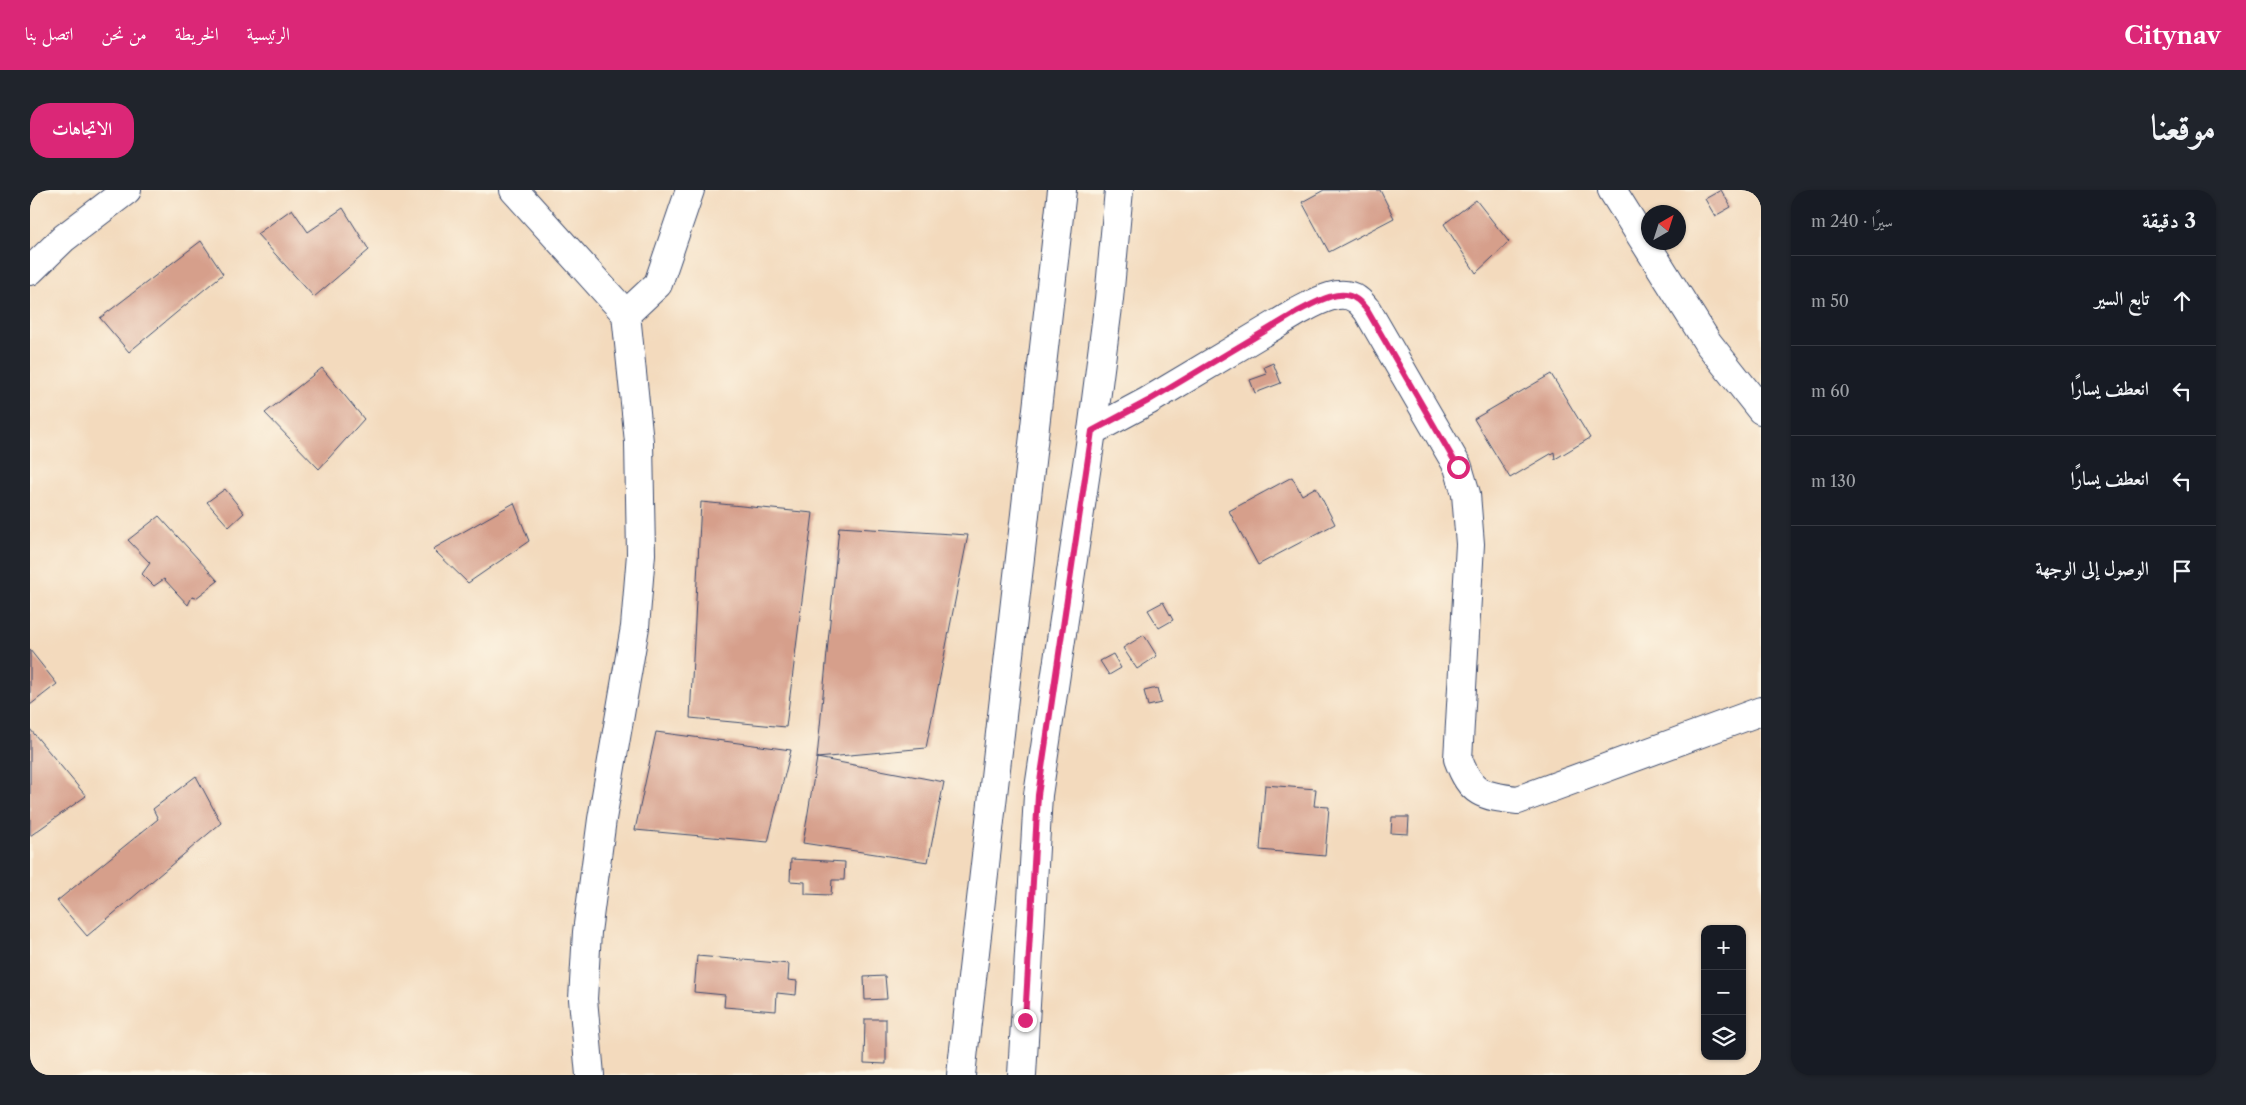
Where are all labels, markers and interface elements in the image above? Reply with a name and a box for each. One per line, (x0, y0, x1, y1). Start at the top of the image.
text: Citynav (2124, 21, 2221, 50)
text: اتصل بنا (25, 23, 73, 45)
text: من نحن (101, 23, 147, 45)
text: الخريطة (175, 23, 219, 45)
text: الرئيسية (247, 23, 290, 45)
button: الاتجاهات (30, 103, 134, 158)
text: موقعنا (2151, 105, 2216, 148)
north arrow (1641, 205, 1686, 250)
text: 3 دقيقة (2142, 208, 2196, 233)
text: سيرًا · 240 m (1811, 211, 1893, 231)
text: تابع السير (2095, 287, 2149, 310)
icon: ahead (2168, 287, 2196, 315)
text: 50 m (1811, 291, 1849, 311)
text: انعطف يسارًا (2070, 377, 2149, 400)
icon: left (2168, 377, 2196, 405)
text: 60 m (1811, 381, 1850, 401)
route start (1447, 456, 1470, 479)
text: انعطف يسارًا (2070, 467, 2149, 490)
icon: left (2168, 467, 2196, 495)
text: 130 m (1811, 471, 1856, 491)
text: الوصول إلى الوجهة (2035, 557, 2149, 580)
icon: arrive (2168, 557, 2196, 585)
map controls (1701, 925, 1746, 1060)
button: + (1701, 925, 1746, 970)
button: − (1701, 970, 1746, 1015)
route end (1014, 1009, 1037, 1032)
button: layers (1701, 1015, 1746, 1060)

